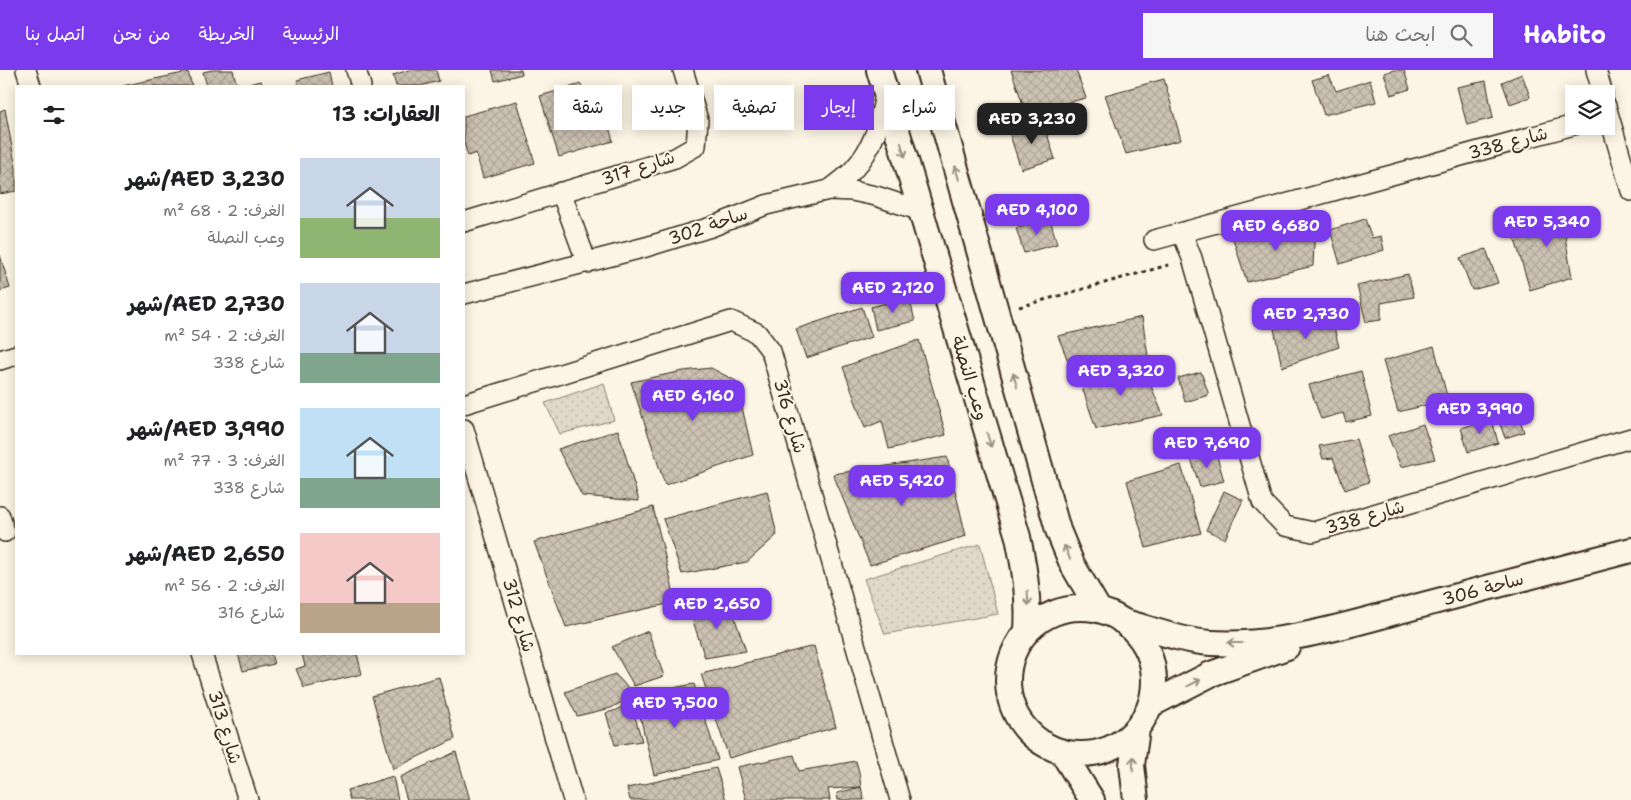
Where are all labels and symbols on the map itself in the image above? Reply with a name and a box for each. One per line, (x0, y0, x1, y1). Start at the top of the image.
pin: AED 3,230 (975, 102, 1089, 145)
street label: شارع 338 (1466, 121, 1550, 165)
one-way arrow (898, 142, 908, 158)
street label: شارع 317 (598, 145, 678, 191)
one-way arrow (951, 165, 961, 181)
pin: AED 4,100 (980, 194, 1094, 236)
street label: ساحة 302 (665, 201, 751, 251)
pin: AED 5,340 (1490, 206, 1604, 248)
pin: AED 6,680 (1219, 210, 1333, 252)
pin: AED 2,120 (836, 272, 950, 314)
pin: AED 2,730 (1249, 298, 1363, 340)
street label: وعب النصلة (946, 333, 994, 423)
pin: AED 3,320 (1064, 354, 1178, 397)
one-way arrow (1010, 372, 1020, 388)
street label: شارع 316 (768, 376, 812, 456)
pin: AED 6,160 (636, 380, 750, 422)
pin: AED 3,990 (1423, 392, 1537, 435)
pin: AED 7,690 (1150, 426, 1264, 469)
one-way arrow (984, 432, 994, 448)
pin: AED 5,420 (845, 464, 959, 507)
street label: شارع 338 (1323, 494, 1407, 540)
one-way arrow (1062, 545, 1072, 560)
street label: ساحة 306 (1440, 567, 1526, 611)
street label: شارع 312 (497, 575, 541, 655)
pin: AED 2,650 (660, 588, 774, 630)
one-way arrow (1023, 589, 1032, 605)
one-way arrow (1227, 638, 1244, 648)
one-way arrow (1186, 678, 1201, 688)
pin: AED 7,500 (618, 686, 732, 729)
street label: شارع 313 (202, 687, 248, 767)
one-way arrow (1128, 757, 1138, 773)

